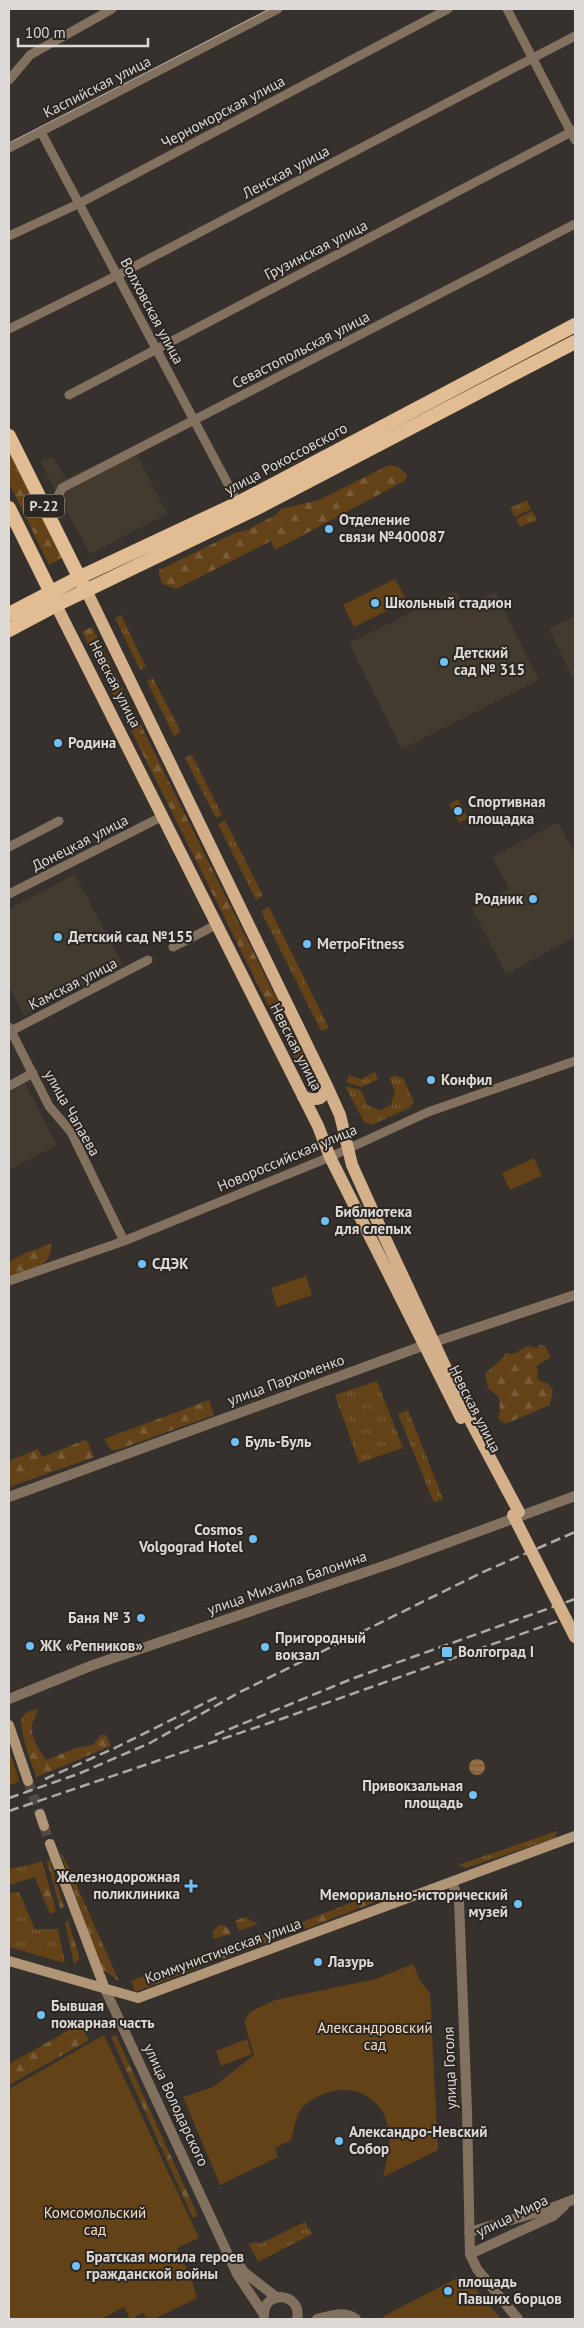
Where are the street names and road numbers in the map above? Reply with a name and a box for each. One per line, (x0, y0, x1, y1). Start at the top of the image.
street label: Каспийская улица (40, 51, 154, 122)
street label: Черноморская улица (158, 71, 288, 152)
street label: Ленская улица (238, 141, 333, 203)
street label: Грузинская улица (261, 215, 371, 284)
street label: Волховская улица (116, 254, 188, 367)
street label: Севастопольская улица (229, 307, 373, 392)
street label: улица Рокоссовского (221, 418, 351, 499)
road number: Р-22 (24, 494, 64, 518)
street label: Невская улица (85, 637, 146, 731)
street label: Донецкая улица (28, 810, 131, 875)
street label: Камская улица (25, 953, 120, 1014)
street label: Невская улица (266, 1000, 327, 1094)
street label: улица Чапаева (40, 1066, 105, 1159)
street label: Новороссийская улица (214, 1119, 360, 1196)
street label: улица Пархоменко (225, 1350, 347, 1410)
street label: Невская улица (445, 1362, 506, 1456)
street label: улица Михаила Балонина (204, 1546, 369, 1619)
street label: Коммунистическая улица (142, 1913, 304, 1988)
street label: улица Гоголя (439, 2026, 460, 2110)
street label: улица Володарского (140, 2040, 213, 2169)
street label: улица Мира (473, 2190, 551, 2241)

